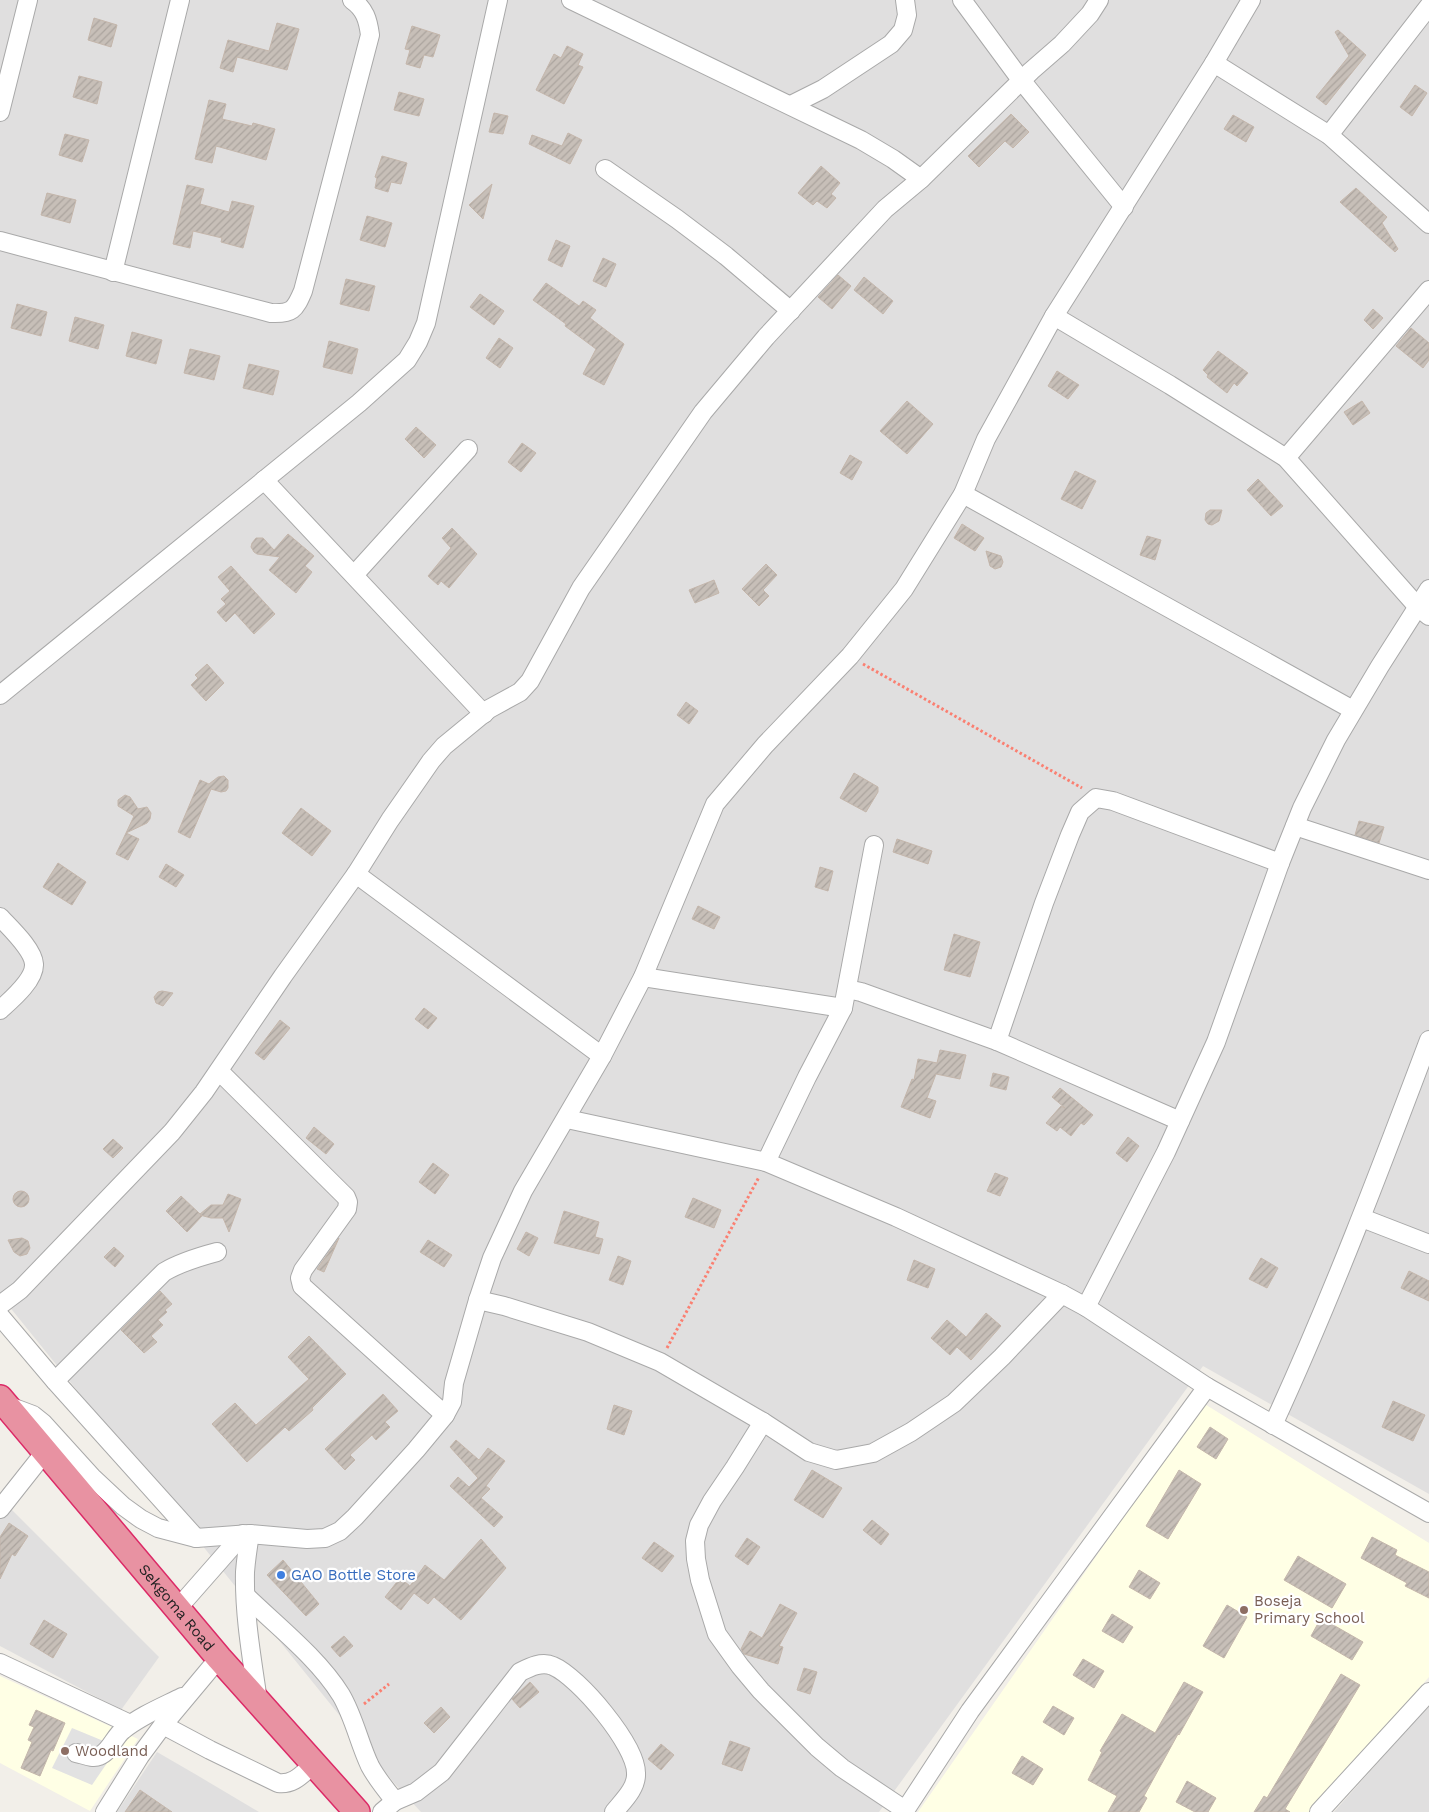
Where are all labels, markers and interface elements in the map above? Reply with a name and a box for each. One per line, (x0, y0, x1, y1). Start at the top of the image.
street label: Sekgoma Road (135, 1560, 218, 1655)
place label: GAO Bottle Store (291, 1566, 416, 1584)
marker: GAO Bottle Store (275, 1569, 287, 1581)
place label: Boseja Primary School (1254, 1592, 1365, 1627)
marker: Boseja Primary School (1238, 1604, 1250, 1616)
place label: Woodland (75, 1742, 148, 1760)
marker: Woodland (59, 1745, 71, 1757)

